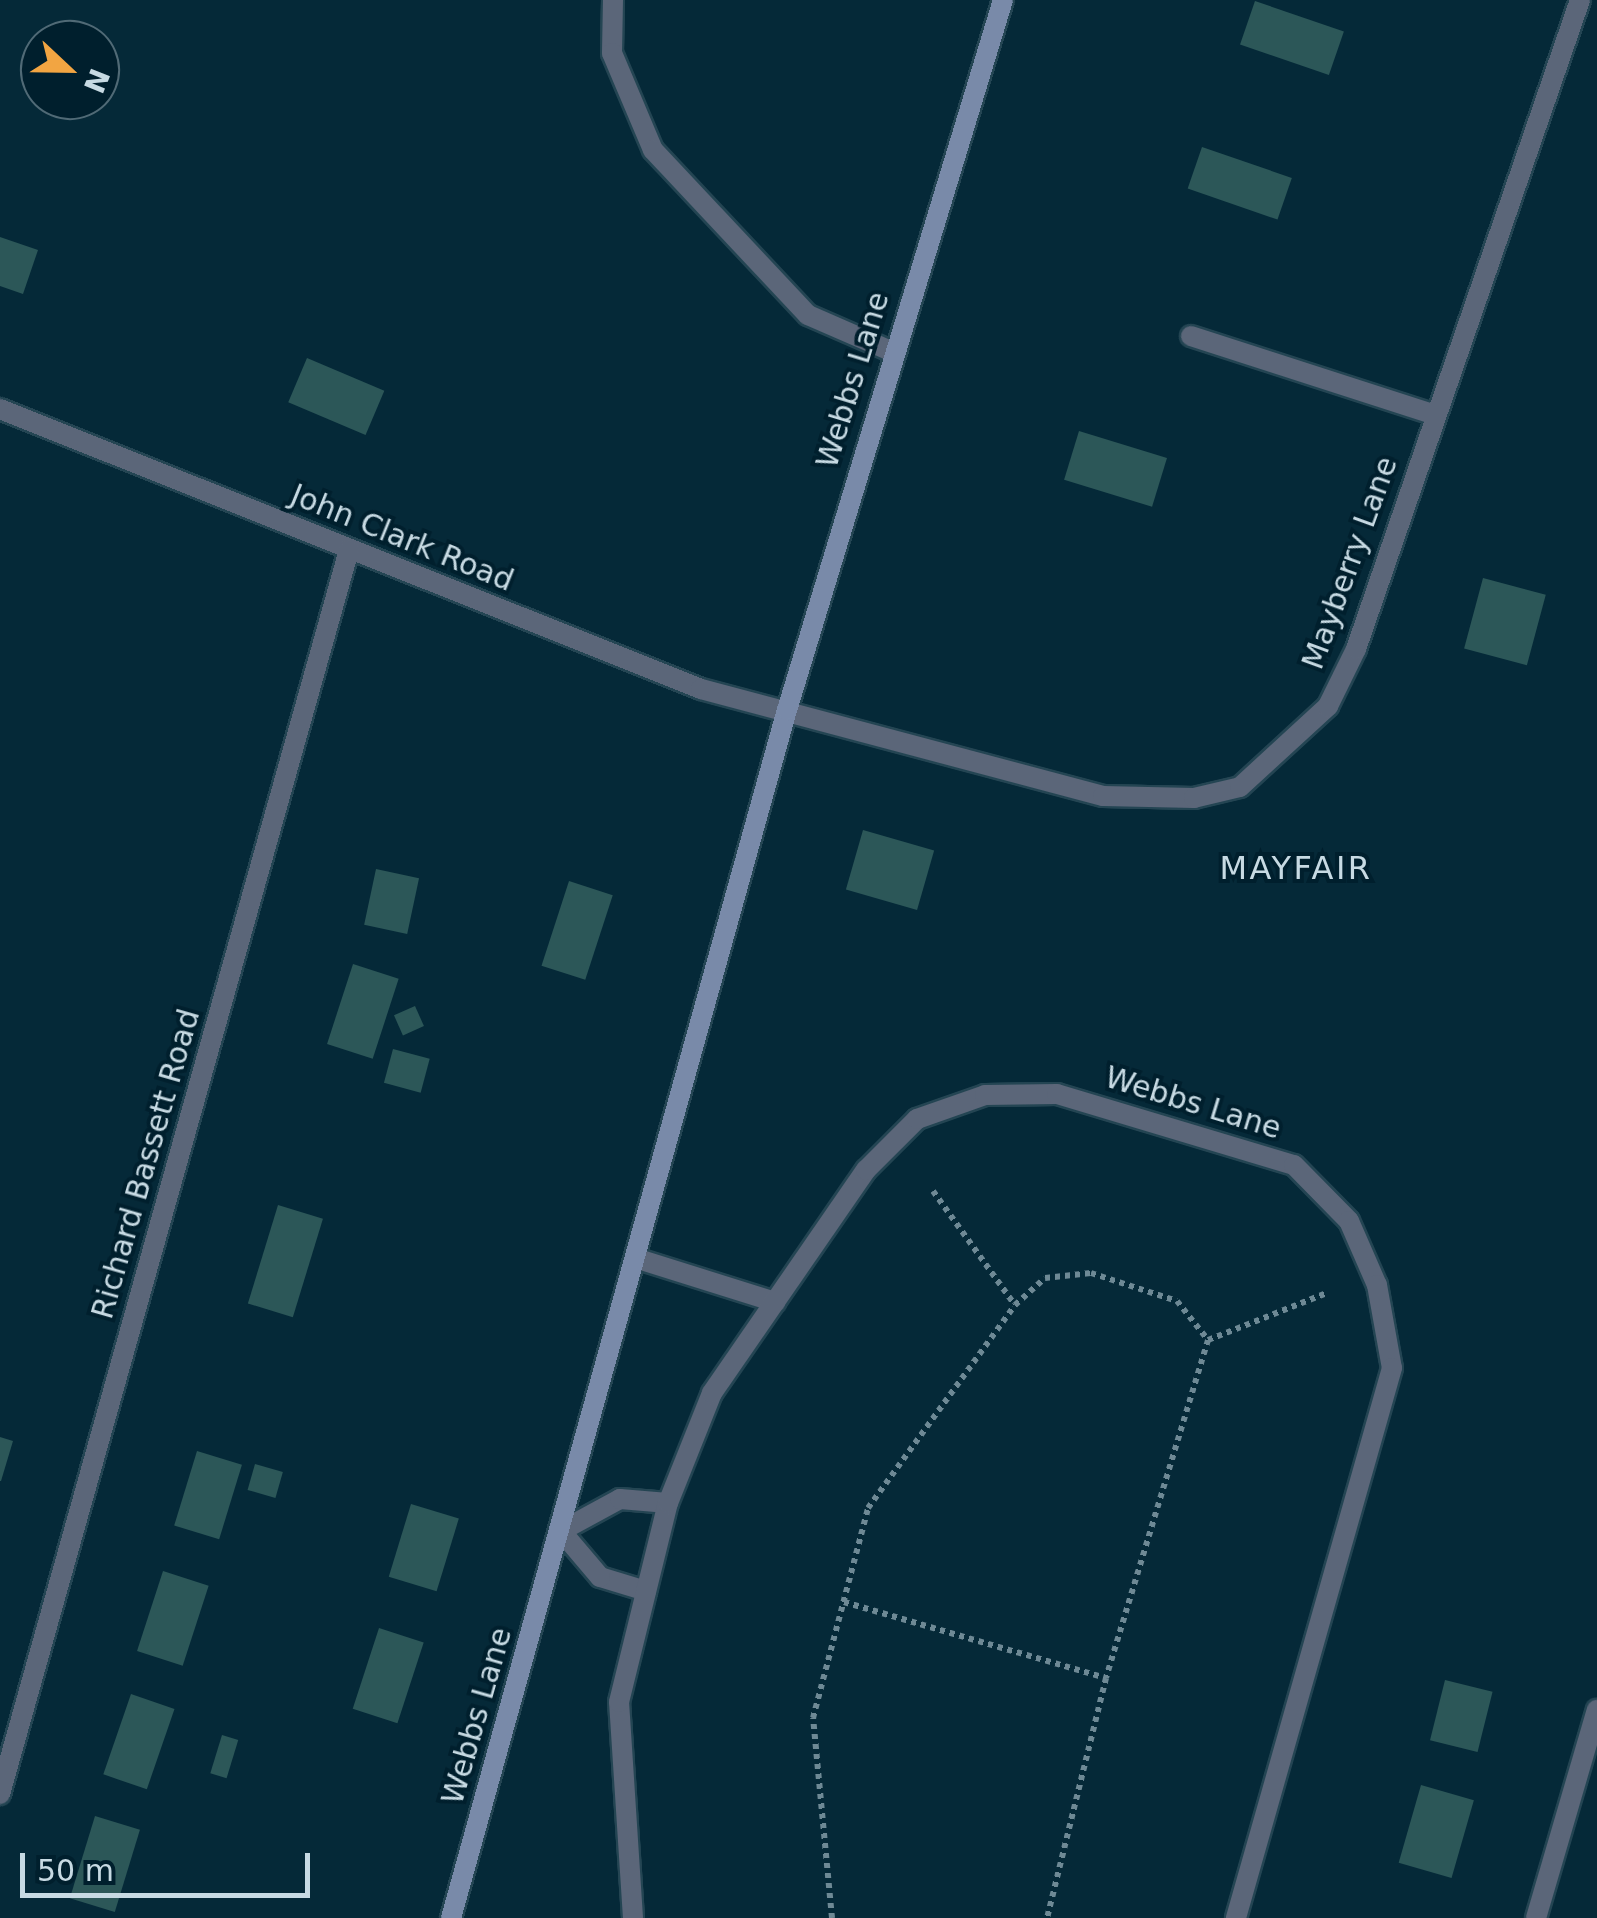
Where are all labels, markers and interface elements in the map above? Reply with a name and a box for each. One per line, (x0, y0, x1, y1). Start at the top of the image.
north arrow (20, 20, 120, 120)
text: N (77, 64, 116, 98)
street label: Webbs Lane (809, 288, 897, 472)
street label: Mayberry Lane (1295, 452, 1405, 674)
street label: John Clark Road (285, 477, 519, 599)
district label: MAYFAIR (1219, 849, 1373, 887)
street label: Richard Bassett Road (85, 1005, 207, 1323)
street label: Webbs Lane (1101, 1059, 1285, 1147)
street label: Webbs Lane (435, 1623, 519, 1809)
scale bar (25, 1833, 315, 1895)
text: 50 m (37, 1853, 114, 1888)

